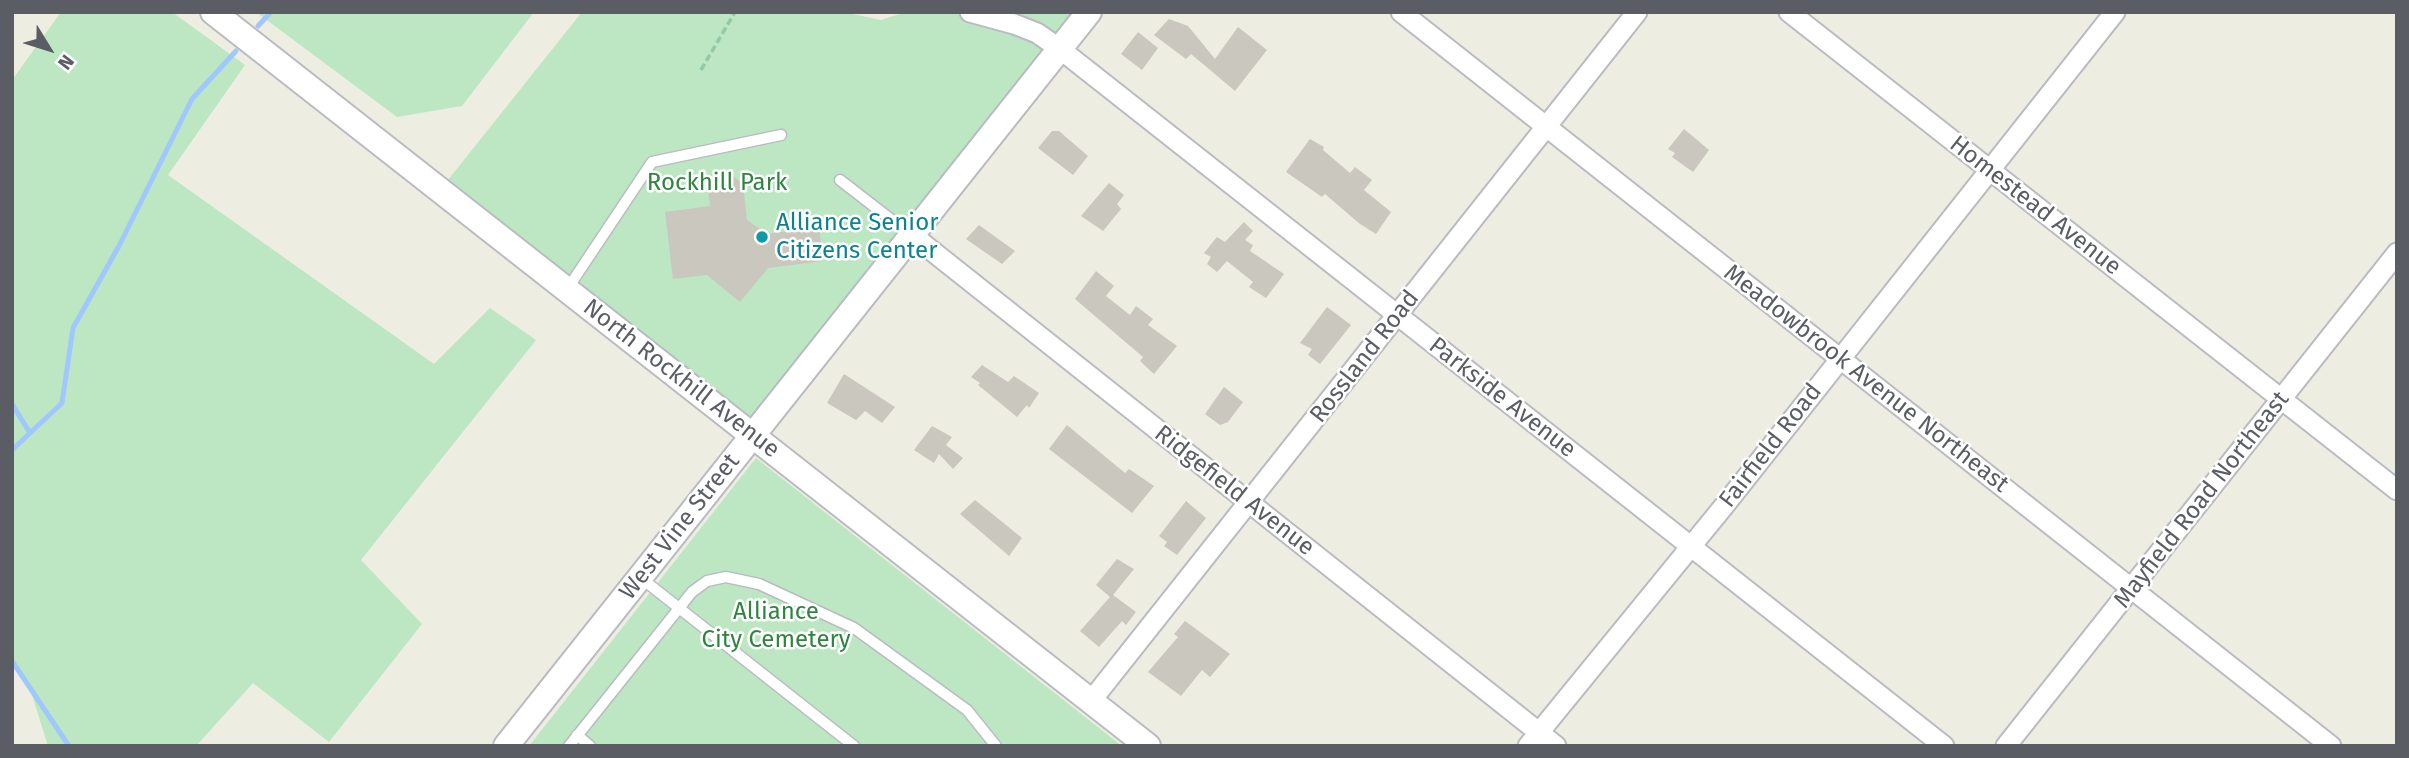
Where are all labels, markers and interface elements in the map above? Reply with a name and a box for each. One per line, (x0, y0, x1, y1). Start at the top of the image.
north arrow (14, 14, 84, 84)
text: N (53, 50, 79, 74)
street label: Homestead Avenue (1943, 130, 2127, 282)
park label: Rockhill Park (647, 169, 787, 197)
place label: Alliance Senior Citizens Center (776, 209, 938, 265)
marker: Alliance Senior Citizens Center (754, 229, 770, 245)
street label: Meadowbrook Avenue Northeast (1718, 259, 2014, 499)
street label: Rossland Road (1304, 285, 1426, 429)
street label: North Rockhill Avenue (577, 293, 785, 465)
street label: Parkside Avenue (1423, 332, 1581, 464)
street label: Fairfield Road (1714, 378, 1828, 514)
street label: Mayfield Road Northeast (2108, 386, 2296, 614)
street label: Ridgefield Avenue (1148, 420, 1320, 562)
street label: West Vine Street (614, 448, 746, 606)
park label: Alliance City Cemetery (701, 598, 851, 654)

